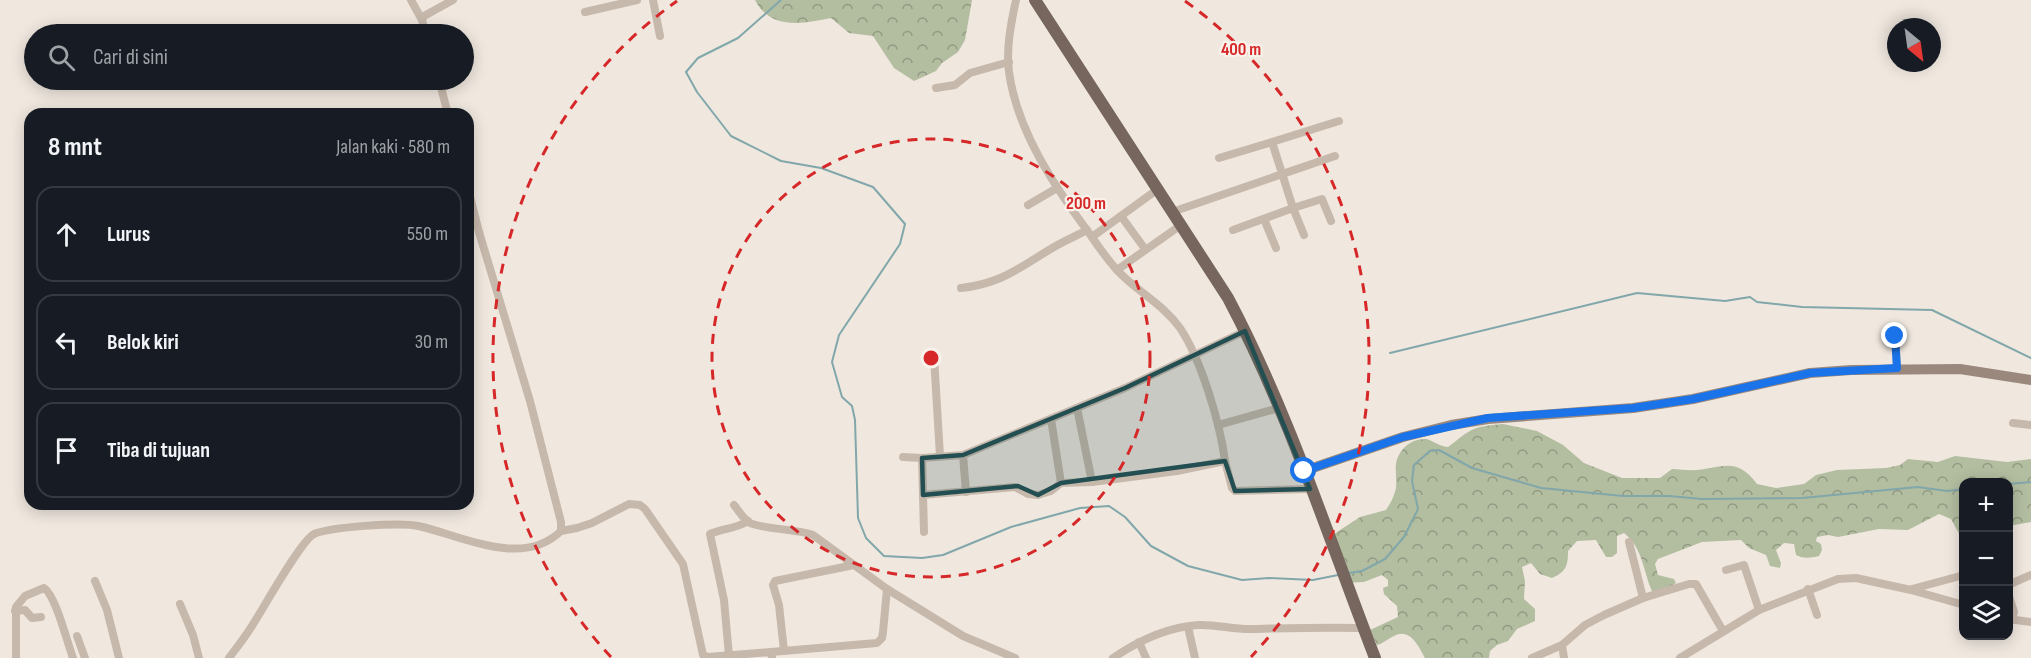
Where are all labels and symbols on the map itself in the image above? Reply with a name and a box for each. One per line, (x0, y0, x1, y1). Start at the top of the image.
north arrow (1887, 18, 1941, 72)
text: 400 m (1221, 39, 1261, 60)
text: 200 m (1066, 193, 1106, 214)
route end (1881, 322, 1907, 348)
centre of rings (921, 348, 941, 368)
route start (1290, 457, 1316, 483)

